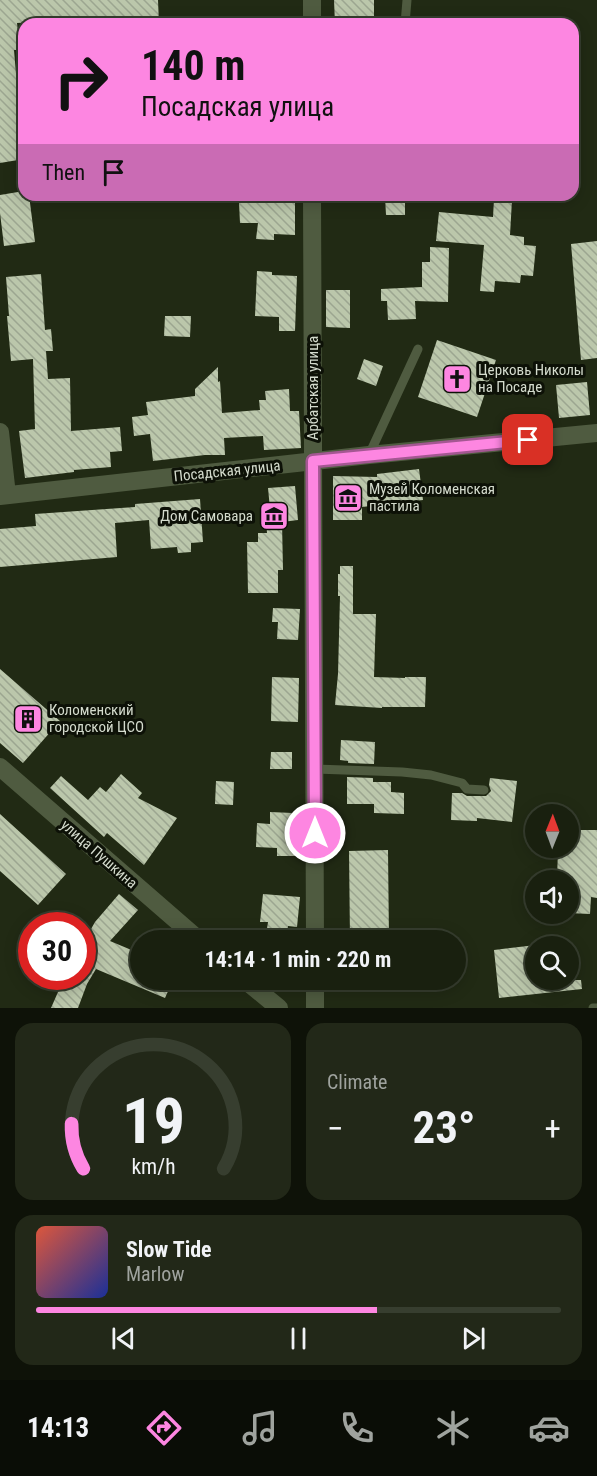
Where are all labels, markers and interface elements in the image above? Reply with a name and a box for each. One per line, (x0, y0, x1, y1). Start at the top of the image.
text: 140 m (141, 41, 246, 90)
icon: right (42, 42, 120, 120)
text: Посадская улица (141, 91, 334, 123)
icon: arrive (97, 156, 130, 189)
text: Then (42, 160, 85, 185)
street label: Арбатская улица (304, 336, 322, 440)
place label: Церковь Николы на Посаде (478, 361, 584, 396)
church icon: Церковь Николы на Посаде (441, 363, 473, 395)
pin (502, 414, 553, 465)
icon: arrive (511, 423, 544, 456)
street label: Посадская улица (173, 456, 281, 486)
place label: Музей Коломенская пастила (369, 480, 495, 515)
museum icon: Музей Коломенская пастила (332, 482, 364, 514)
museum icon: Дом Самовара (258, 500, 290, 532)
place label: Дом Самовара (160, 507, 253, 525)
place label: Коломенский городской ЦСО (49, 701, 144, 736)
building icon: Коломенский городской ЦСО (12, 703, 44, 735)
position arrow (283, 801, 347, 865)
north arrow (525, 804, 579, 858)
map controls (525, 804, 579, 990)
street label: улица Пушкина (57, 816, 141, 892)
button: sound (525, 870, 579, 924)
speed limit sign: 30 (18, 912, 96, 990)
button: search (525, 936, 579, 990)
text: 14:14 · 1 min · 220 m (205, 947, 391, 972)
text: Climate (327, 1070, 387, 1094)
text: 19 (121, 1085, 185, 1158)
text: 23° (413, 1101, 476, 1154)
text: − (327, 1109, 344, 1148)
text: + (545, 1109, 561, 1148)
text: km/h (131, 1154, 175, 1179)
text: Slow Tide (126, 1237, 212, 1262)
text: Marlow (126, 1262, 184, 1286)
icon: previous (107, 1322, 140, 1355)
icon: pause (282, 1322, 315, 1355)
icon: next (457, 1322, 490, 1355)
icon: directions (143, 1407, 185, 1449)
icon: music (239, 1407, 281, 1449)
icon: phone (336, 1407, 378, 1449)
icon: climate (432, 1407, 474, 1449)
icon: car (528, 1407, 570, 1449)
text: 14:13 (27, 1412, 89, 1444)

